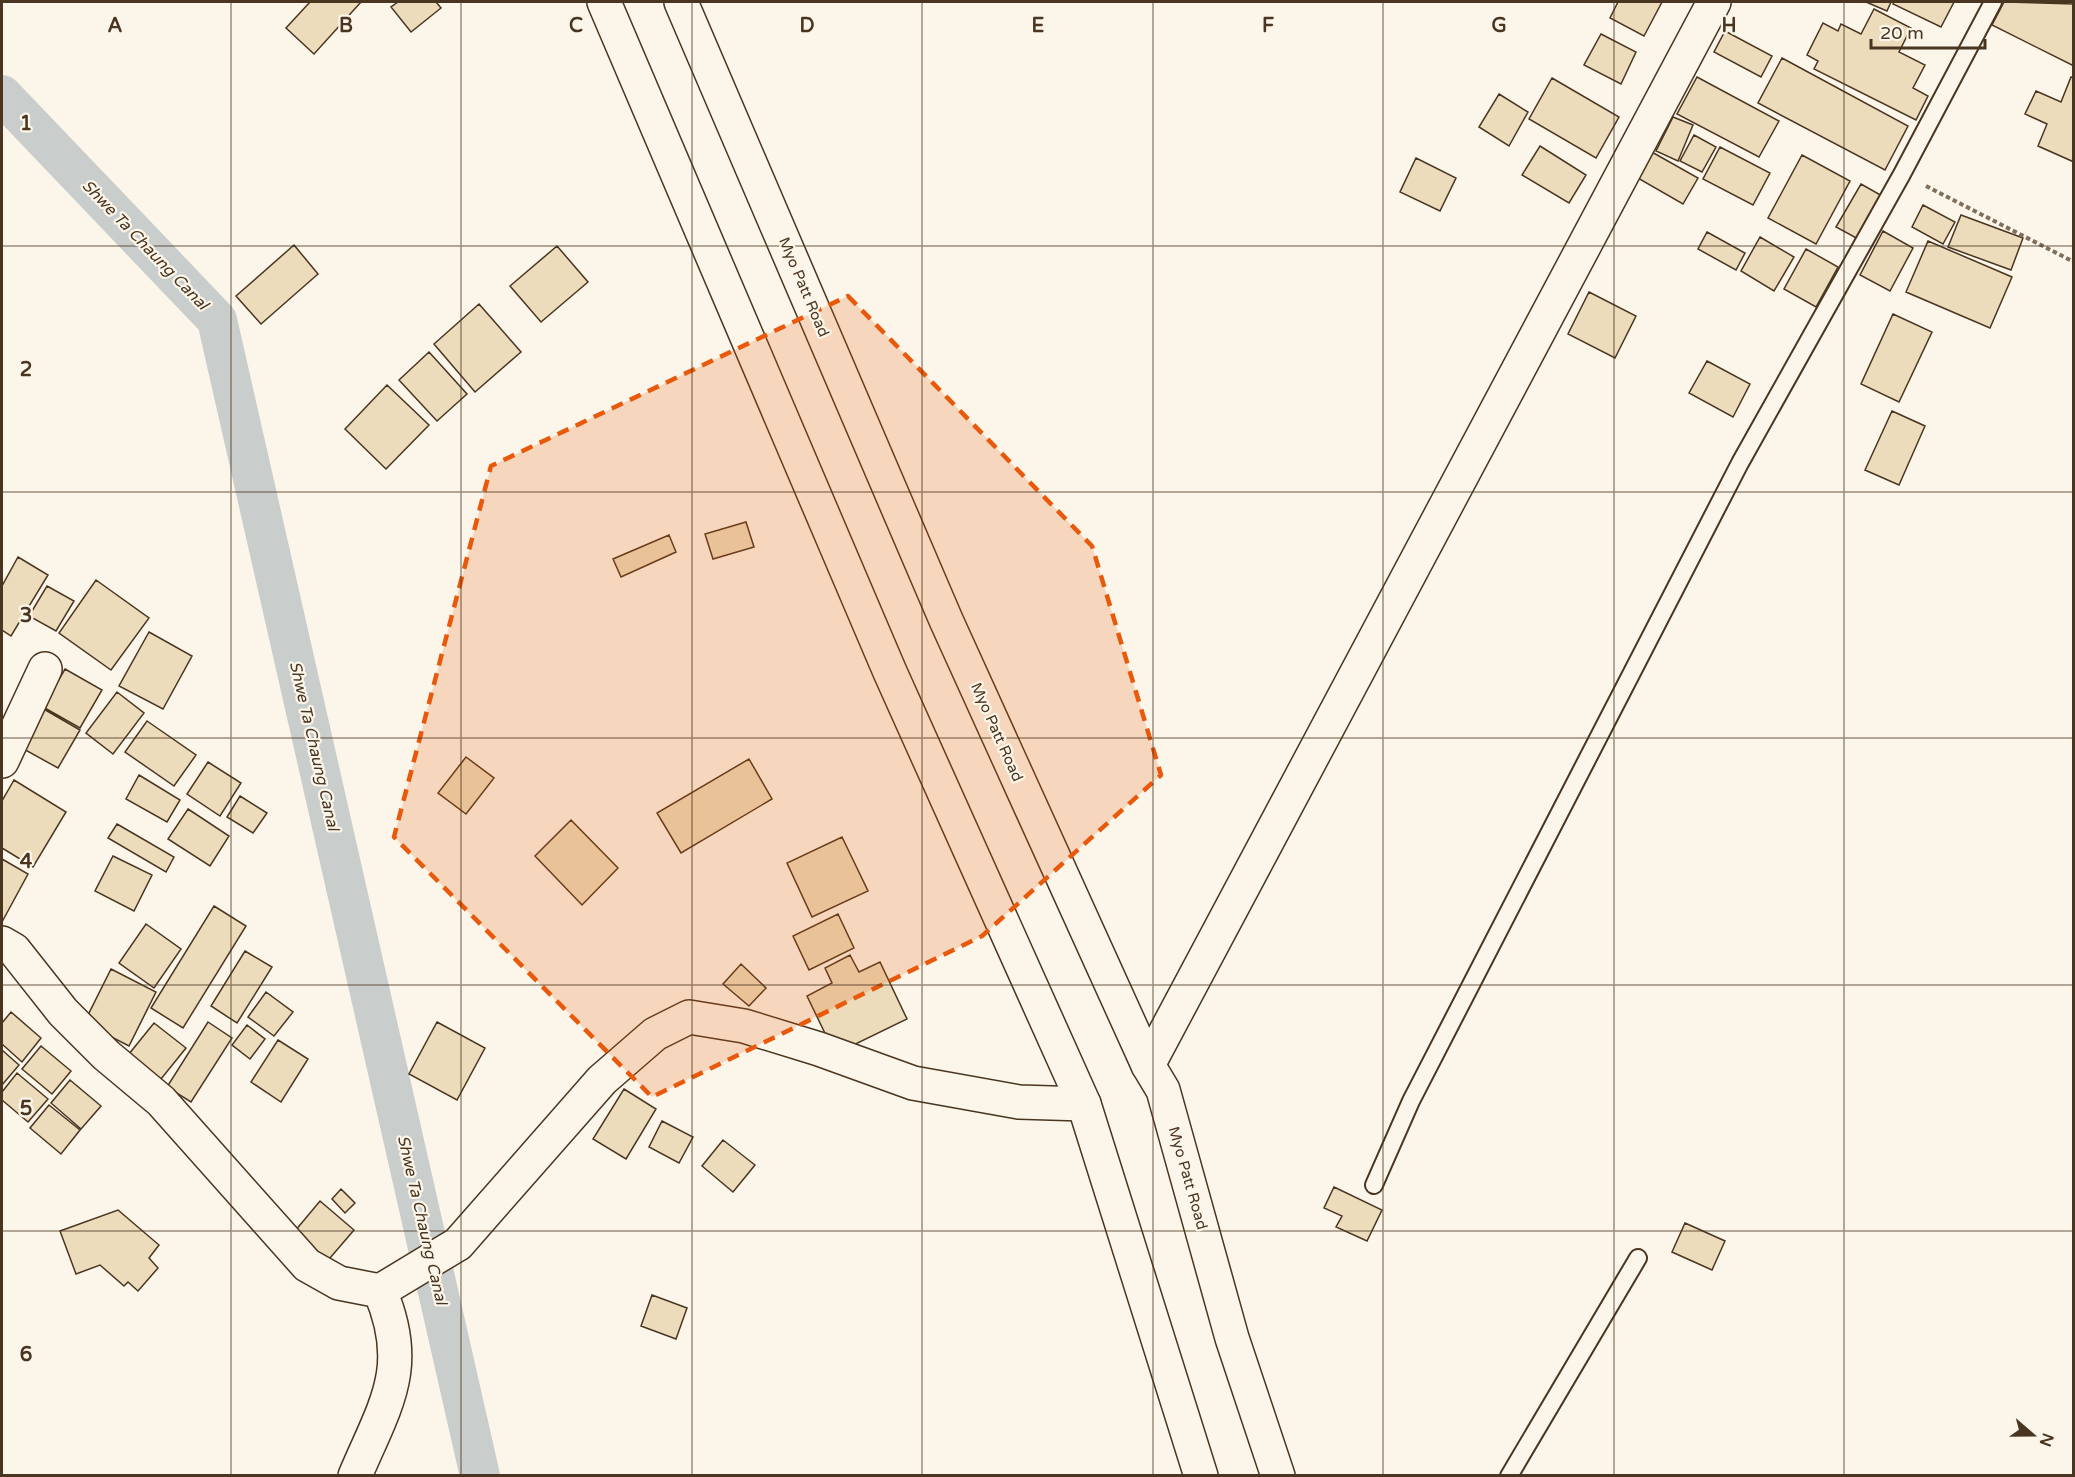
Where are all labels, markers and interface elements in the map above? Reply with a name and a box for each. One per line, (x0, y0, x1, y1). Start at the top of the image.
scale bar (1871, 12, 1985, 50)
text: A (108, 14, 123, 38)
text: B (339, 14, 353, 38)
text: C (569, 14, 583, 38)
text: D (799, 14, 815, 38)
text: E (1032, 14, 1045, 38)
text: F (1262, 14, 1274, 38)
text: G (1491, 14, 1507, 38)
text: H (1721, 14, 1737, 38)
text: 20 m (1880, 22, 1924, 44)
text: 1 (20, 112, 32, 136)
water label: Shwe Ta Chaung Canal (78, 176, 214, 316)
street label: Myo Patt Road (775, 235, 833, 339)
text: 2 (20, 358, 32, 382)
text: 3 (20, 604, 32, 628)
water label: Shwe Ta Chaung Canal (285, 659, 344, 835)
street label: Myo Patt Road (967, 680, 1027, 784)
text: 4 (20, 850, 33, 874)
text: 5 (20, 1097, 32, 1121)
street label: Myo Patt Road (1165, 1124, 1211, 1232)
water label: Shwe Ta Chaung Canal (393, 1133, 452, 1309)
text: 6 (20, 1343, 32, 1367)
north arrow (2003, 1405, 2063, 1465)
text: N (2035, 1430, 2058, 1449)

